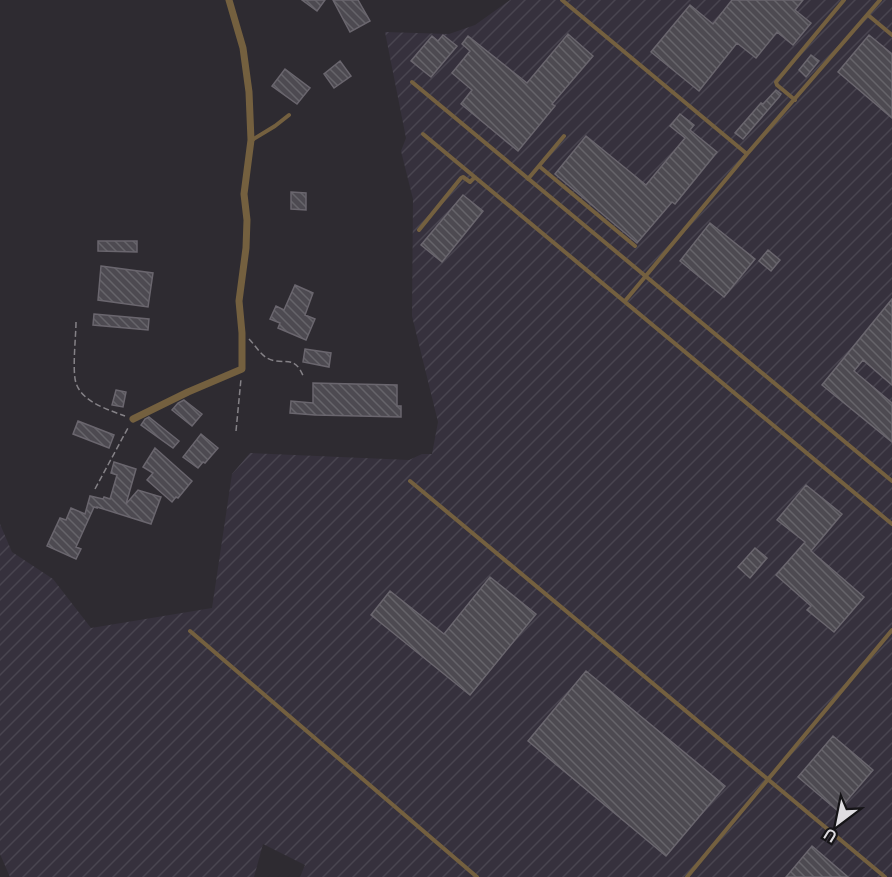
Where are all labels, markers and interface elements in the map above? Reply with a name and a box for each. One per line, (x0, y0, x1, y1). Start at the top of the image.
north arrow (808, 793, 868, 853)
text: U (820, 824, 840, 847)

